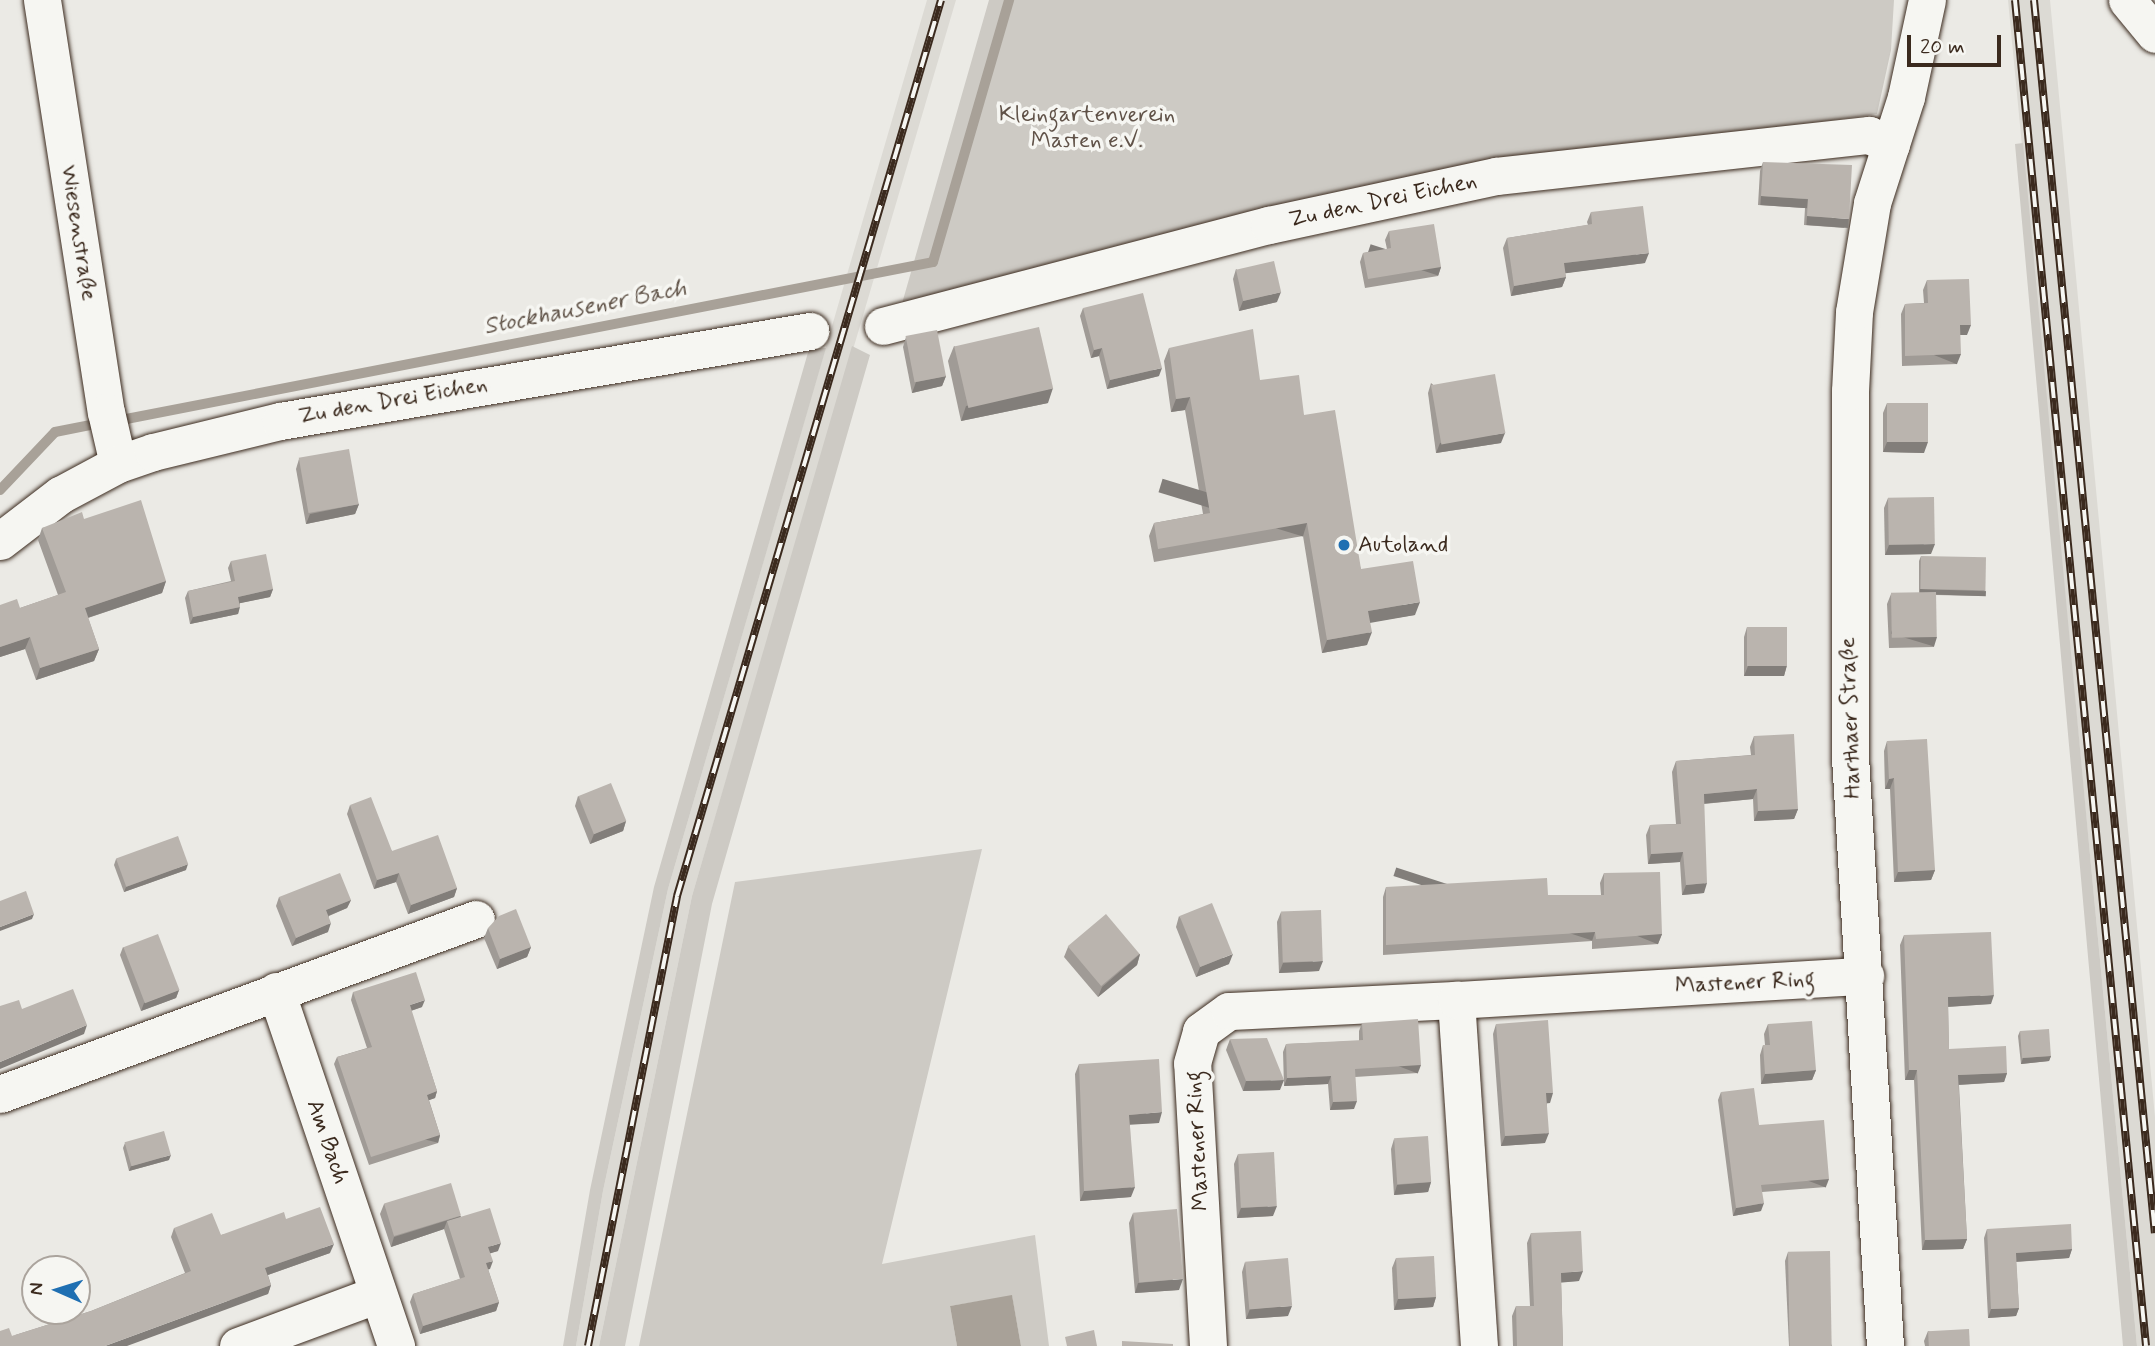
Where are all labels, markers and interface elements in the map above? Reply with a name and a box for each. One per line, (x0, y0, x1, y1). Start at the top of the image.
scale bar (1910, 21, 2004, 65)
text: 20 m (1920, 33, 1965, 61)
park label: Kleingartenverein Masten e.V. (999, 101, 1175, 155)
street label: Wiesenstraße (54, 163, 102, 303)
street label: Zu den Drei Eichen (1289, 168, 1477, 234)
water label: Stockhausener Bach (483, 275, 687, 341)
street label: Zu den Drei Eichen (299, 371, 487, 431)
place label: Autoland (1358, 531, 1448, 559)
marker: Autoland (1336, 537, 1352, 553)
street label: Harthaer Straße (1834, 637, 1868, 799)
street label: Mastener Ring (1675, 966, 1815, 1000)
street label: Mastener Ring (1181, 1071, 1215, 1211)
street label: Am Bach (300, 1096, 354, 1188)
north arrow (21, 1255, 91, 1325)
text: N (24, 1282, 49, 1296)

